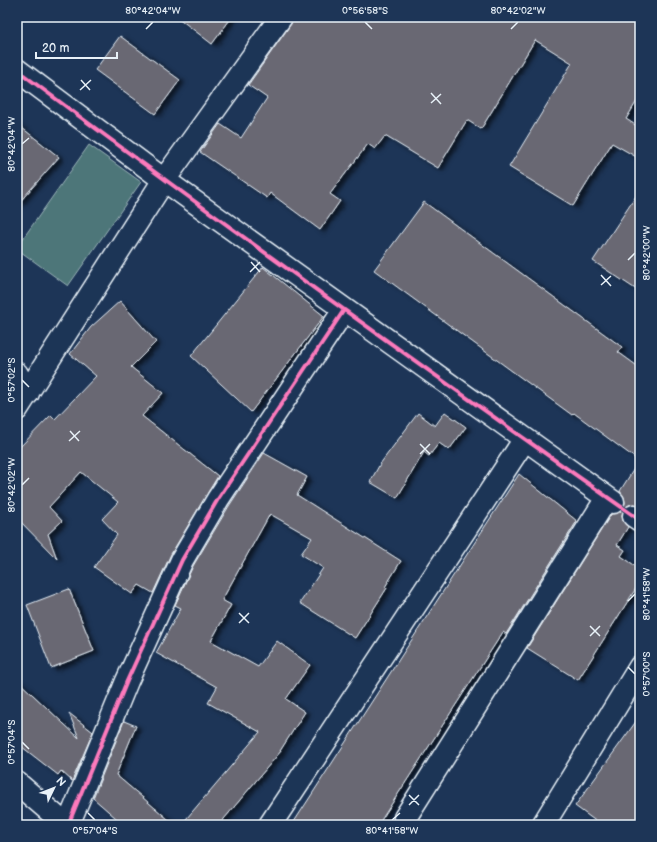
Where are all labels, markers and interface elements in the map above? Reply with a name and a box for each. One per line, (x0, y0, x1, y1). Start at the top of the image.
text: 80°42'04"W (125, 5, 181, 17)
text: 0°56'58"S (342, 5, 388, 17)
text: 80°42'02"W (490, 5, 546, 17)
scale bar (36, 34, 117, 60)
text: 20 m (42, 41, 69, 56)
text: 80°42'04"W (6, 116, 18, 172)
text: 80°42'00"W (641, 225, 653, 281)
text: 0°57'02"S (6, 358, 18, 402)
text: 80°42'02"W (6, 457, 18, 513)
text: 80°41'58"W (641, 568, 653, 620)
text: 0°57'00"S (641, 652, 653, 696)
text: 0°57'04"S (6, 719, 18, 765)
north arrow (34, 768, 74, 808)
text: N (53, 774, 69, 789)
text: 0°57'04"S (72, 825, 118, 837)
text: 80°41'58"W (366, 825, 418, 837)

